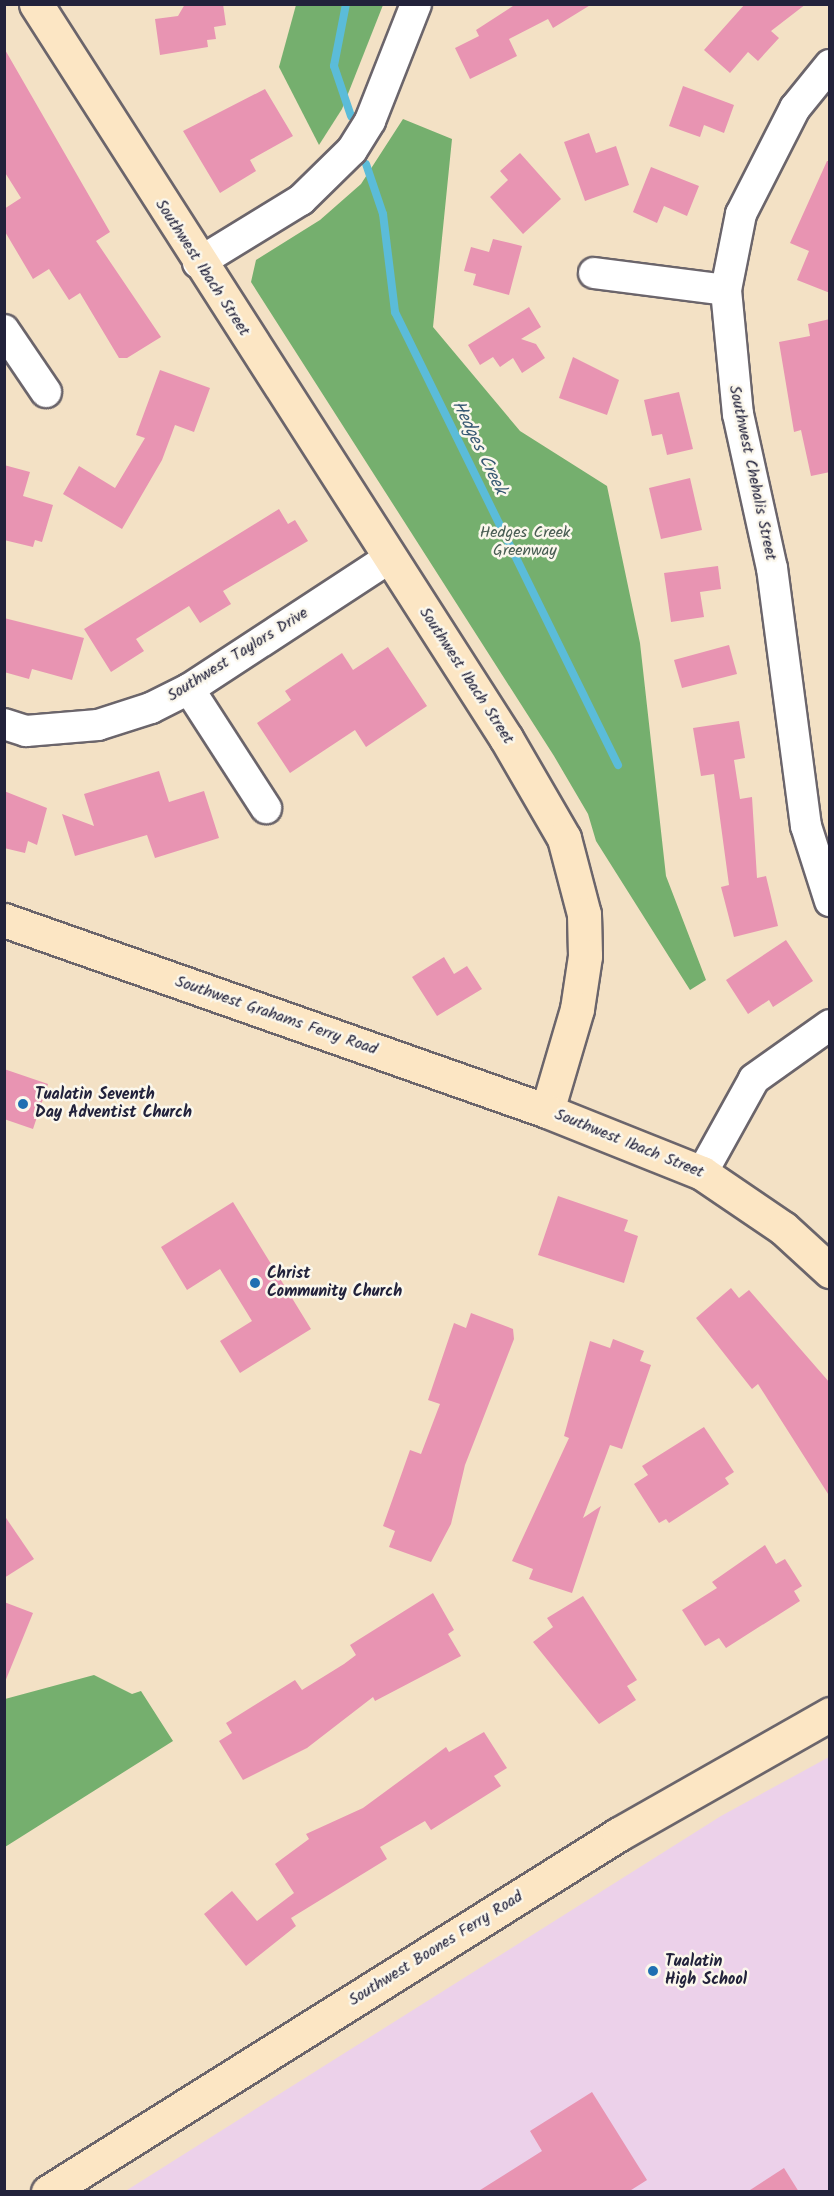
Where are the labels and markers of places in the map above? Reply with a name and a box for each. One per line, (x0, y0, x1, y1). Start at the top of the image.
place label: Tualatin Seventh Day Adventist Church (35, 1085, 192, 1123)
marker: Tualatin Seventh Day Adventist Church (16, 1097, 30, 1111)
place label: Christ Community Church (267, 1264, 402, 1302)
marker: Christ Community Church (248, 1276, 262, 1290)
place label: Tualatin High School (665, 1952, 747, 1990)
marker: Tualatin High School (646, 1964, 660, 1978)

